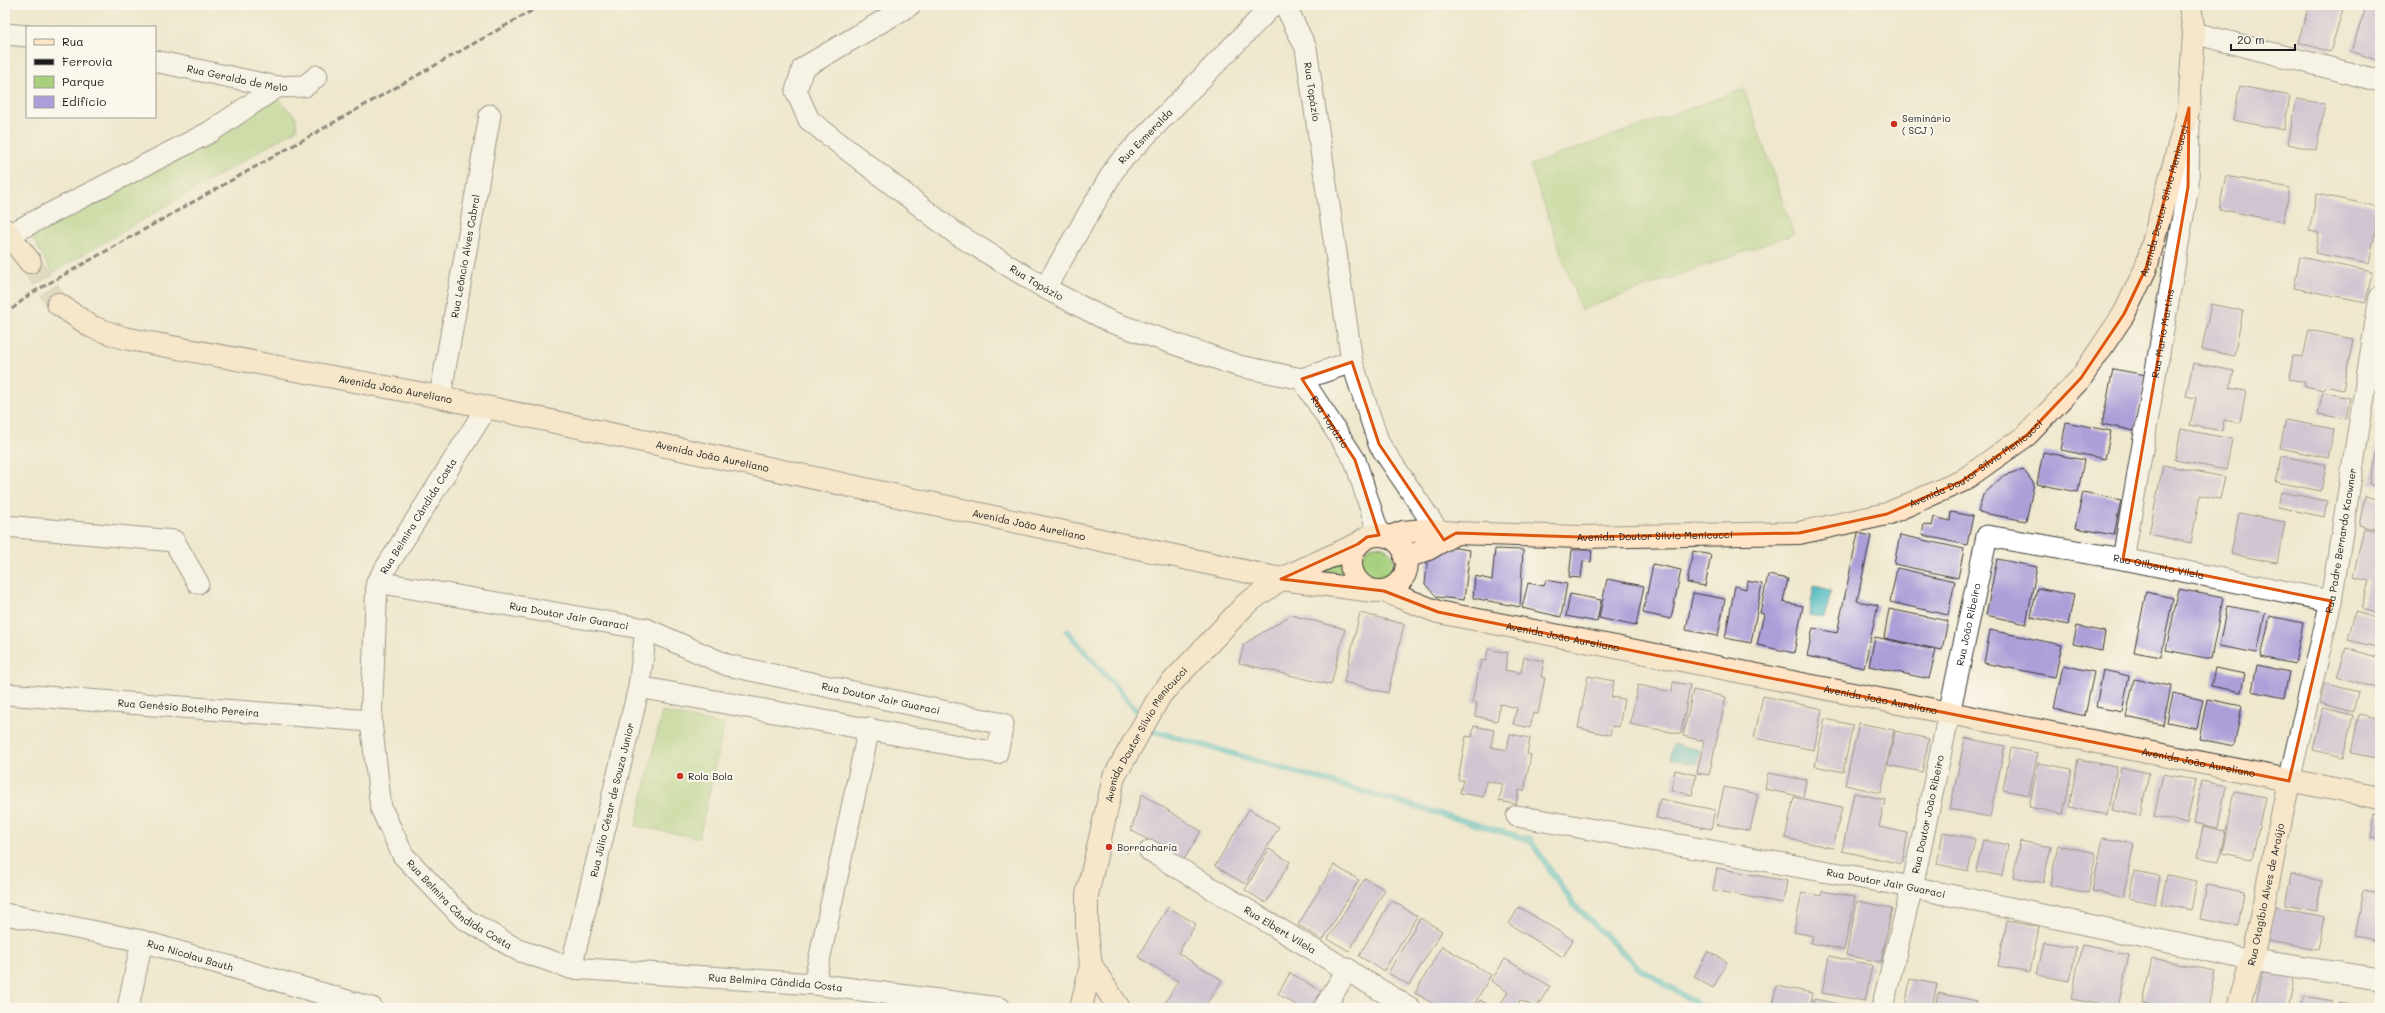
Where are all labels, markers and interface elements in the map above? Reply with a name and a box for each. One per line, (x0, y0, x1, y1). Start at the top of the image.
legend (26, 26, 156, 118)
scale bar (2231, 26, 2295, 52)
text: 20 m (2237, 31, 2265, 47)
text: Rua (62, 33, 84, 49)
text: Ferrovia (62, 53, 113, 69)
street label: Rua Geraldo de Melo (186, 61, 288, 94)
street label: Rua Topázio (1301, 61, 1324, 122)
text: Parque (62, 73, 105, 89)
text: Edifício (62, 93, 106, 109)
street label: Rua Esmeralda (1115, 105, 1176, 167)
place label: Seminário ( SCJ ) (1902, 111, 1951, 137)
marker: Seminário ( SCJ ) (1889, 119, 1899, 129)
street label: Avenida Doutor Sílvio Menicucci (2136, 123, 2191, 279)
street label: Rua Leôncio Alves Cabral (447, 193, 483, 319)
street label: Rua Topázio (1007, 261, 1066, 303)
street label: Rua Mario Martins (2148, 288, 2177, 379)
street label: Avenida João Aureliano (337, 371, 454, 406)
street label: Rua Topázio (1308, 393, 1352, 451)
street label: Avenida Doutor Sílvio Menicucci (1907, 416, 2045, 511)
street label: Avenida João Aureliano (654, 437, 770, 475)
street label: Rua Belmira Cândida Costa (376, 455, 460, 577)
street label: Rua Padre Bernardo Kaowner (2321, 467, 2359, 615)
street label: Avenida João Aureliano (971, 505, 1087, 544)
street label: Avenida Doutor Sílvio Menicucci (1576, 527, 1733, 544)
street label: Rua Gilberto Vilela (2112, 550, 2205, 582)
street label: Rua João Ribeiro (1952, 582, 1984, 667)
street label: Rua Doutor Jair Guaraci (508, 598, 630, 633)
street label: Avenida João Aureliano (1505, 619, 1621, 655)
street label: Avenida Doutor Sílvio Menicucci (1101, 664, 1190, 804)
street label: Rua Doutor Jair Guaraci (820, 678, 941, 717)
street label: Avenida João Aureliano (1822, 681, 1939, 717)
street label: Rua Genésio Botelho Pereira (117, 695, 260, 720)
street label: Rua Júlio César de Souza Junior (586, 721, 637, 878)
street label: Avenida João Aureliano (2140, 744, 2256, 780)
street label: Rua Doutor João Ribeiro (1908, 754, 1947, 875)
place label: Rola Bola (688, 769, 733, 783)
marker: Rola Bola (675, 771, 685, 781)
street label: Rua Otagíbio Alves de Araújo (2244, 822, 2287, 967)
place label: Borracharia (1117, 840, 1177, 854)
marker: Borracharia (1104, 842, 1114, 852)
street label: Rua Belmira Cândida Costa (404, 856, 515, 952)
street label: Rua Doutor Jair Guaraci (1825, 865, 1947, 901)
street label: Rua Elbert Vilela (1241, 902, 1319, 957)
street label: Rua Nicolau Bauth (146, 936, 235, 974)
street label: Rua Belmira Cândida Costa (708, 970, 843, 995)

